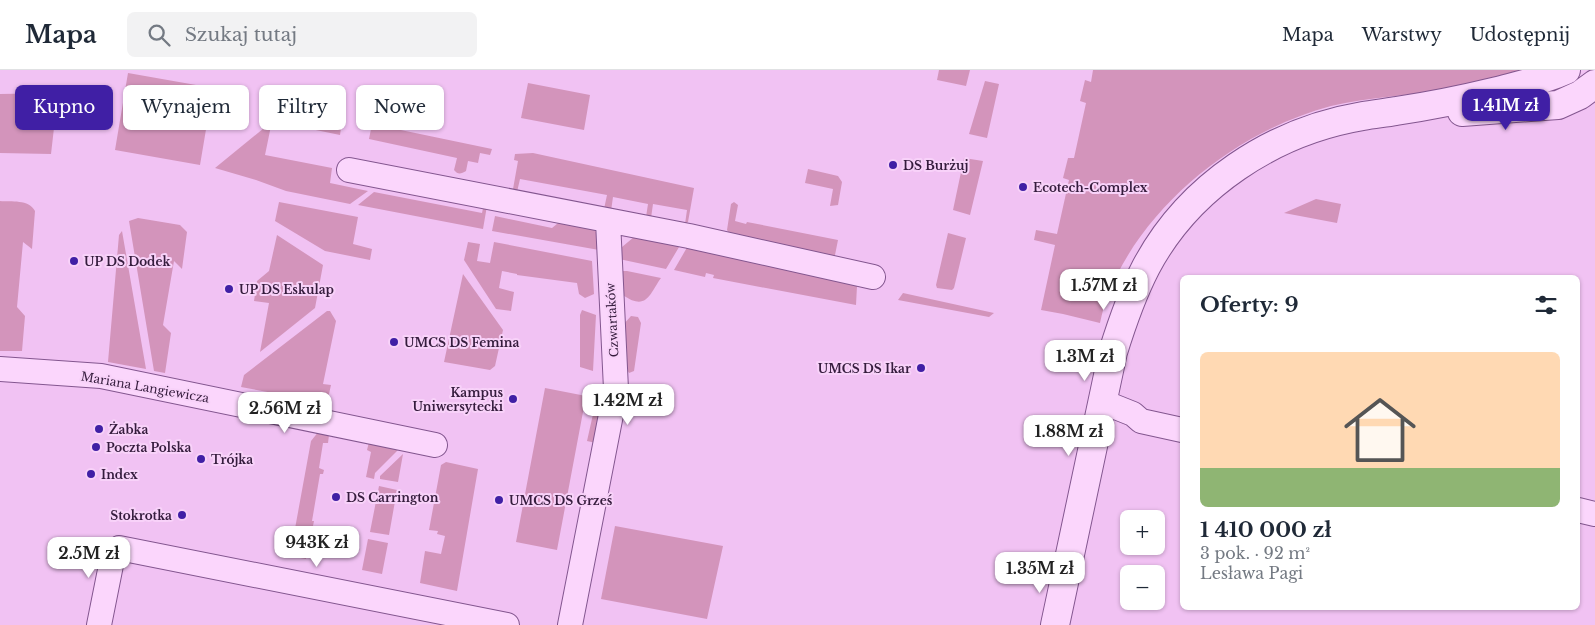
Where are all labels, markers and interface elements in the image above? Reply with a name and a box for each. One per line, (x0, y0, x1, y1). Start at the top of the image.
search box (127, 12, 477, 57)
text: Mapa (25, 20, 97, 49)
icon: search (145, 21, 173, 49)
text: Szukaj tutaj (185, 23, 297, 46)
text: Mapa (1282, 24, 1334, 46)
text: Warstwy (1362, 24, 1442, 46)
text: Udostępnij (1470, 24, 1570, 46)
chip: Kupno (15, 85, 113, 130)
chip: Wynajem (123, 85, 249, 130)
chip: Filtry (259, 85, 346, 130)
chip: Nowe (356, 85, 444, 130)
pin: 1.41M zł (1454, 88, 1558, 131)
text: 1.41M zł (1473, 95, 1539, 115)
place label: DS Burżuj (903, 158, 968, 173)
marker: DS Burżuj (887, 159, 899, 171)
place label: Ecotech-Complex (1033, 180, 1148, 195)
marker: Ecotech-Complex (1017, 181, 1029, 193)
place label: UP DS Dodek (84, 254, 171, 269)
marker: UP DS Dodek (68, 255, 80, 267)
pin: 1.57M zł (1052, 268, 1156, 311)
text: 1.57M zł (1071, 275, 1137, 295)
place label: UP DS Eskulap (239, 282, 334, 297)
street label: Czwartaków (603, 282, 621, 358)
marker: UP DS Eskulap (223, 283, 235, 295)
icon: filters (1532, 291, 1560, 319)
text: Oferty: 9 (1200, 292, 1299, 318)
place label: UMCS DS Femina (404, 335, 520, 350)
marker: UMCS DS Femina (388, 336, 400, 348)
pin: 1.3M zł (1039, 340, 1131, 382)
text: 1.3M zł (1056, 346, 1114, 366)
place label: UMCS DS Ikar (818, 361, 911, 376)
marker: UMCS DS Ikar (915, 362, 927, 374)
street label: Mariana Langiewicza (80, 368, 211, 406)
pin: 1.42M zł (576, 384, 680, 426)
place label: Kampus Uniwersytecki (412, 385, 504, 414)
icon: home (1335, 385, 1425, 475)
text: 1.42M zł (593, 390, 663, 410)
pin: 2.56M zł (233, 392, 337, 434)
marker: Kampus Uniwersytecki (507, 393, 519, 405)
text: 2.56M zł (249, 398, 321, 418)
pin: 1.88M zł (1017, 414, 1121, 457)
place label: Żabka (109, 421, 149, 437)
text: 1.88M zł (1035, 421, 1103, 441)
marker: Żabka (93, 423, 105, 435)
place label: Poczta Polska (106, 440, 192, 455)
marker: Poczta Polska (90, 441, 102, 453)
place label: Trójka (211, 452, 253, 467)
marker: Trójka (195, 453, 207, 465)
place label: Index (101, 467, 138, 482)
marker: Index (85, 468, 97, 480)
place label: DS Carrington (346, 490, 439, 505)
marker: DS Carrington (330, 491, 342, 503)
place label: UMCS DS Grześ (509, 493, 613, 508)
marker: UMCS DS Grześ (493, 494, 505, 506)
place label: Stokrotka (110, 508, 172, 523)
marker: Stokrotka (176, 509, 188, 521)
map controls (1120, 510, 1165, 610)
button: + (1120, 510, 1165, 555)
text: 1 410 000 zł (1200, 517, 1332, 543)
pin: 943K zł (271, 526, 363, 568)
text: 943K zł (285, 532, 349, 552)
pin: 2.5M zł (43, 536, 135, 579)
text: 2.5M zł (58, 543, 120, 563)
text: 3 pok. · 92 m² (1200, 543, 1310, 563)
pin: 1.35M zł (988, 552, 1092, 594)
text: 1.35M zł (1006, 558, 1074, 578)
text: Lesława Pagi (1200, 563, 1303, 583)
button: − (1120, 565, 1165, 610)

